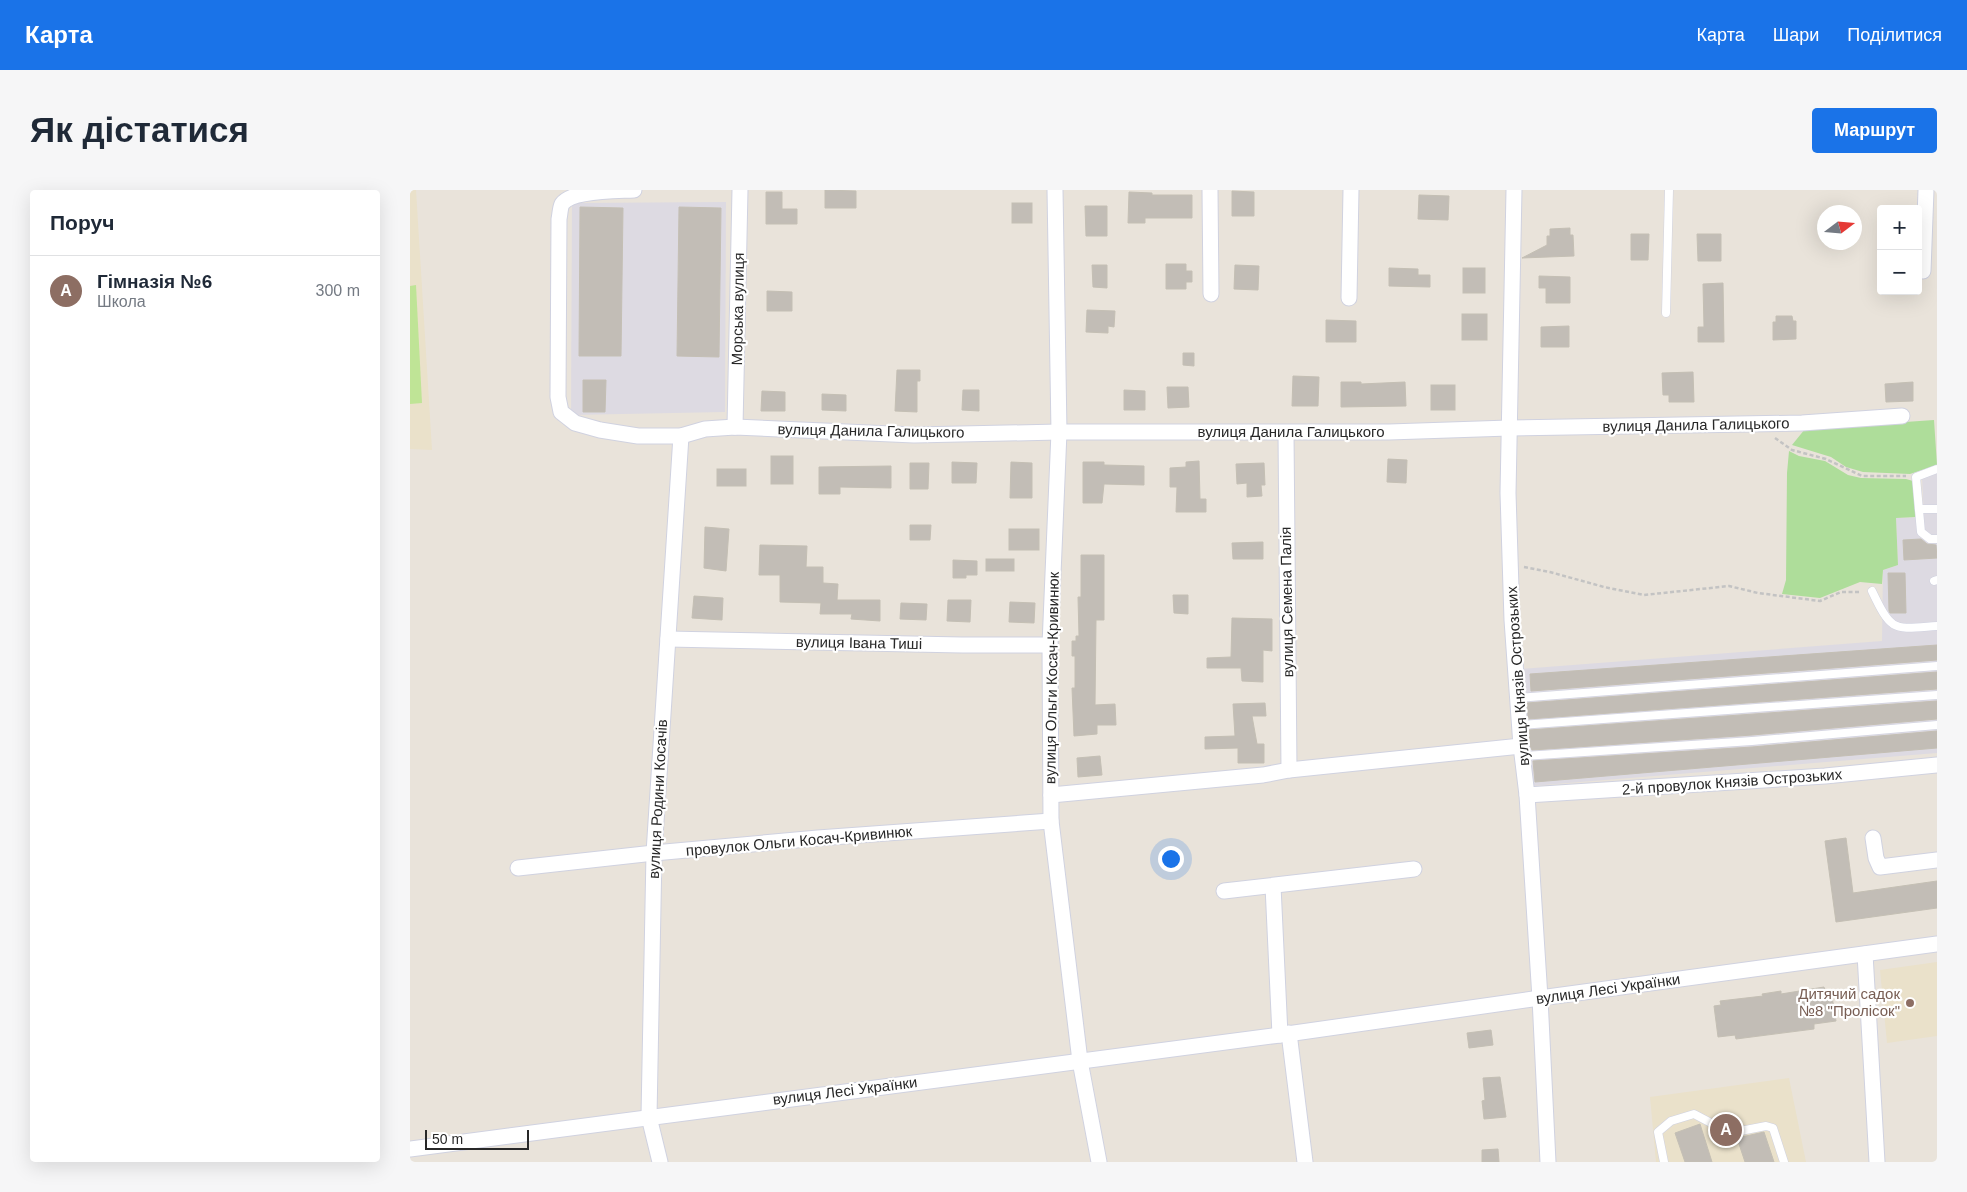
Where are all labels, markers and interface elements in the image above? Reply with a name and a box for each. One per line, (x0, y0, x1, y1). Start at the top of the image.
text: Карта (25, 21, 93, 48)
text: Карта (1697, 25, 1745, 45)
text: Шари (1773, 25, 1819, 45)
text: Поділитися (1847, 25, 1942, 45)
button: Маршрут (1812, 108, 1937, 153)
text: Як дістатися (30, 110, 249, 149)
north arrow (1817, 205, 1862, 250)
map controls (1877, 205, 1922, 295)
button: + (1877, 205, 1922, 250)
text: Поруч (50, 211, 114, 234)
button: − (1877, 250, 1922, 295)
street label: Морська вулиця (728, 252, 747, 365)
text: Гімназія №6 (97, 271, 212, 292)
text: A (60, 282, 72, 299)
text: 300 m (316, 282, 360, 299)
text: Школа (97, 293, 146, 310)
street label: вулиця Данила Галицького (1602, 414, 1790, 435)
street label: вулиця Данила Галицького (777, 420, 965, 441)
street label: вулиця Данила Галицького (1198, 423, 1384, 440)
street label: вулиця Семена Палія (1277, 526, 1296, 678)
street label: вулиця Ольги Косач-Кривинюк (1041, 571, 1062, 784)
street label: вулиця Князів Острозьких (1503, 585, 1532, 766)
street label: вулиця Івана Тиші (796, 633, 922, 652)
street label: вулиця Родини Косачів (645, 719, 670, 879)
street label: 2-й провулок Князів Острозьких (1621, 765, 1843, 798)
street label: провулок Ольги Косач-Кривинюк (685, 822, 913, 859)
your location (1158, 846, 1184, 872)
street label: вулиця Лесі Українки (1535, 970, 1681, 1007)
place label: Дитячий садок №8 "Пролісок" (1798, 985, 1900, 1019)
marker: Дитячий садок №8 "Пролісок" (1904, 997, 1916, 1009)
street label: вулиця Лесі Українки (772, 1073, 918, 1108)
pin: A (1710, 1111, 1742, 1149)
scale bar (425, 1127, 529, 1150)
text: 50 m (432, 1131, 463, 1147)

